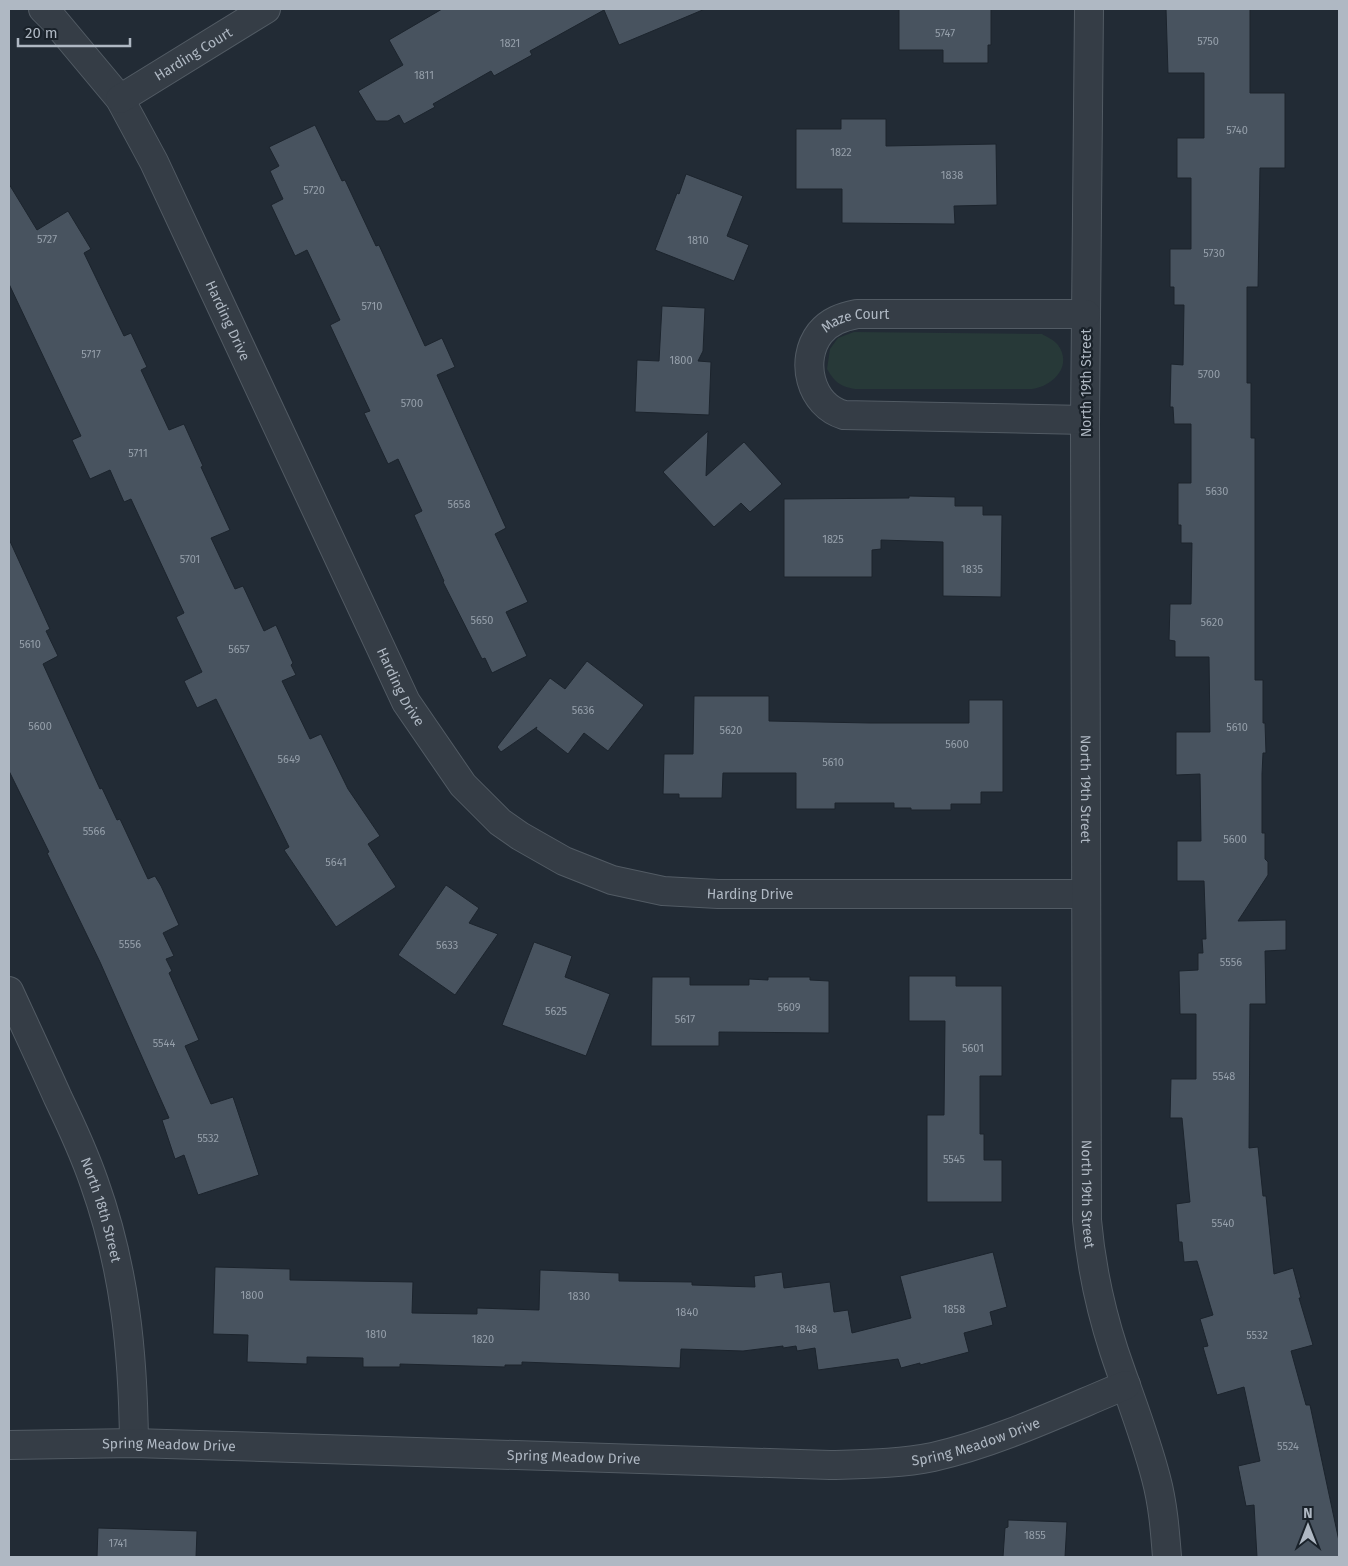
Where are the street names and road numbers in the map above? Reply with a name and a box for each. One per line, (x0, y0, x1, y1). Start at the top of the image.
street label: Harding Court (151, 23, 236, 84)
street label: Harding Drive (202, 278, 254, 363)
street label: Maze Court (817, 306, 890, 336)
street label: North 19th Street (1078, 328, 1095, 437)
street label: Harding Drive (373, 645, 428, 729)
street label: North 19th Street (1077, 735, 1095, 844)
street label: Harding Drive (706, 885, 793, 903)
street label: North 19th Street (1078, 1140, 1099, 1250)
street label: North 18th Street (77, 1155, 125, 1265)
street label: Spring Meadow Drive (910, 1414, 1042, 1469)
street label: Spring Meadow Drive (102, 1434, 236, 1455)
street label: Spring Meadow Drive (507, 1446, 641, 1468)

